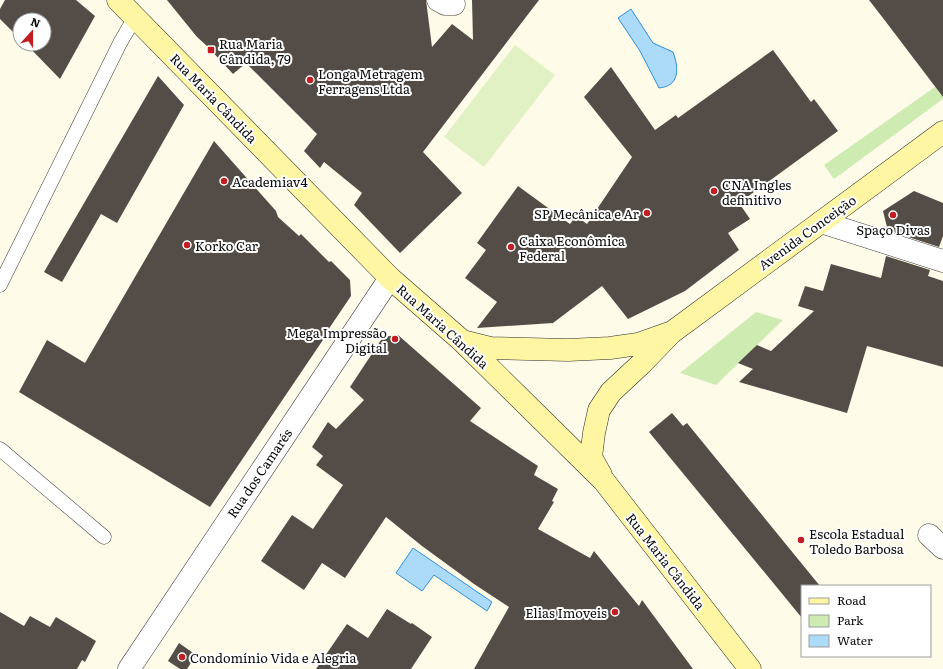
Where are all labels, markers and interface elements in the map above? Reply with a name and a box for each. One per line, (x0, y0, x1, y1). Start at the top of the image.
north arrow (12, 12, 52, 52)
text: N (29, 13, 43, 31)
place label: Rua Maria Cândida, 79 (219, 34, 291, 68)
marker: Rua Maria Cândida, 79 (206, 45, 216, 55)
street label: Rua Maria Cândida (166, 49, 262, 147)
place label: Longa Metragem Ferragens Ltda (318, 64, 423, 98)
marker: Longa Metragem Ferragens Ltda (305, 75, 315, 85)
place label: Academiav4 (232, 172, 308, 191)
place label: CNA Ingles definitivo (722, 175, 791, 209)
marker: Academiav4 (219, 176, 229, 186)
marker: CNA Ingles definitivo (709, 186, 719, 196)
street label: Avenida Conceição (754, 190, 860, 274)
place label: SP Mecânica e Ar (534, 204, 640, 223)
marker: SP Mecânica e Ar (642, 208, 652, 218)
marker: Spaço Divas (888, 210, 898, 220)
place label: Spaço Divas (856, 220, 930, 239)
place label: Caixa Econômica Federal (519, 231, 625, 265)
place label: Korko Car (195, 236, 259, 255)
marker: Korko Car (182, 240, 192, 250)
marker: Caixa Econômica Federal (506, 242, 516, 252)
street label: Rua Maria Cândida (393, 279, 493, 373)
place label: Mega Impressão Digital (286, 323, 388, 357)
marker: Mega Impressão Digital (390, 334, 400, 344)
street label: Rua dos Camarés (222, 424, 296, 522)
street label: Rua Maria Cândida (622, 509, 710, 613)
place label: Escola Estadual Toledo Barbosa (809, 524, 905, 558)
marker: Escola Estadual Toledo Barbosa (796, 535, 806, 545)
legend (801, 585, 931, 657)
text: Road (837, 591, 867, 609)
place label: Elias Imoveis (525, 603, 607, 622)
marker: Elias Imoveis (610, 607, 620, 617)
text: Park (837, 611, 864, 629)
text: Water (837, 631, 873, 649)
place label: Condomínio Vida e Alegria (190, 648, 356, 667)
marker: Condomínio Vida e Alegria (177, 652, 187, 662)

